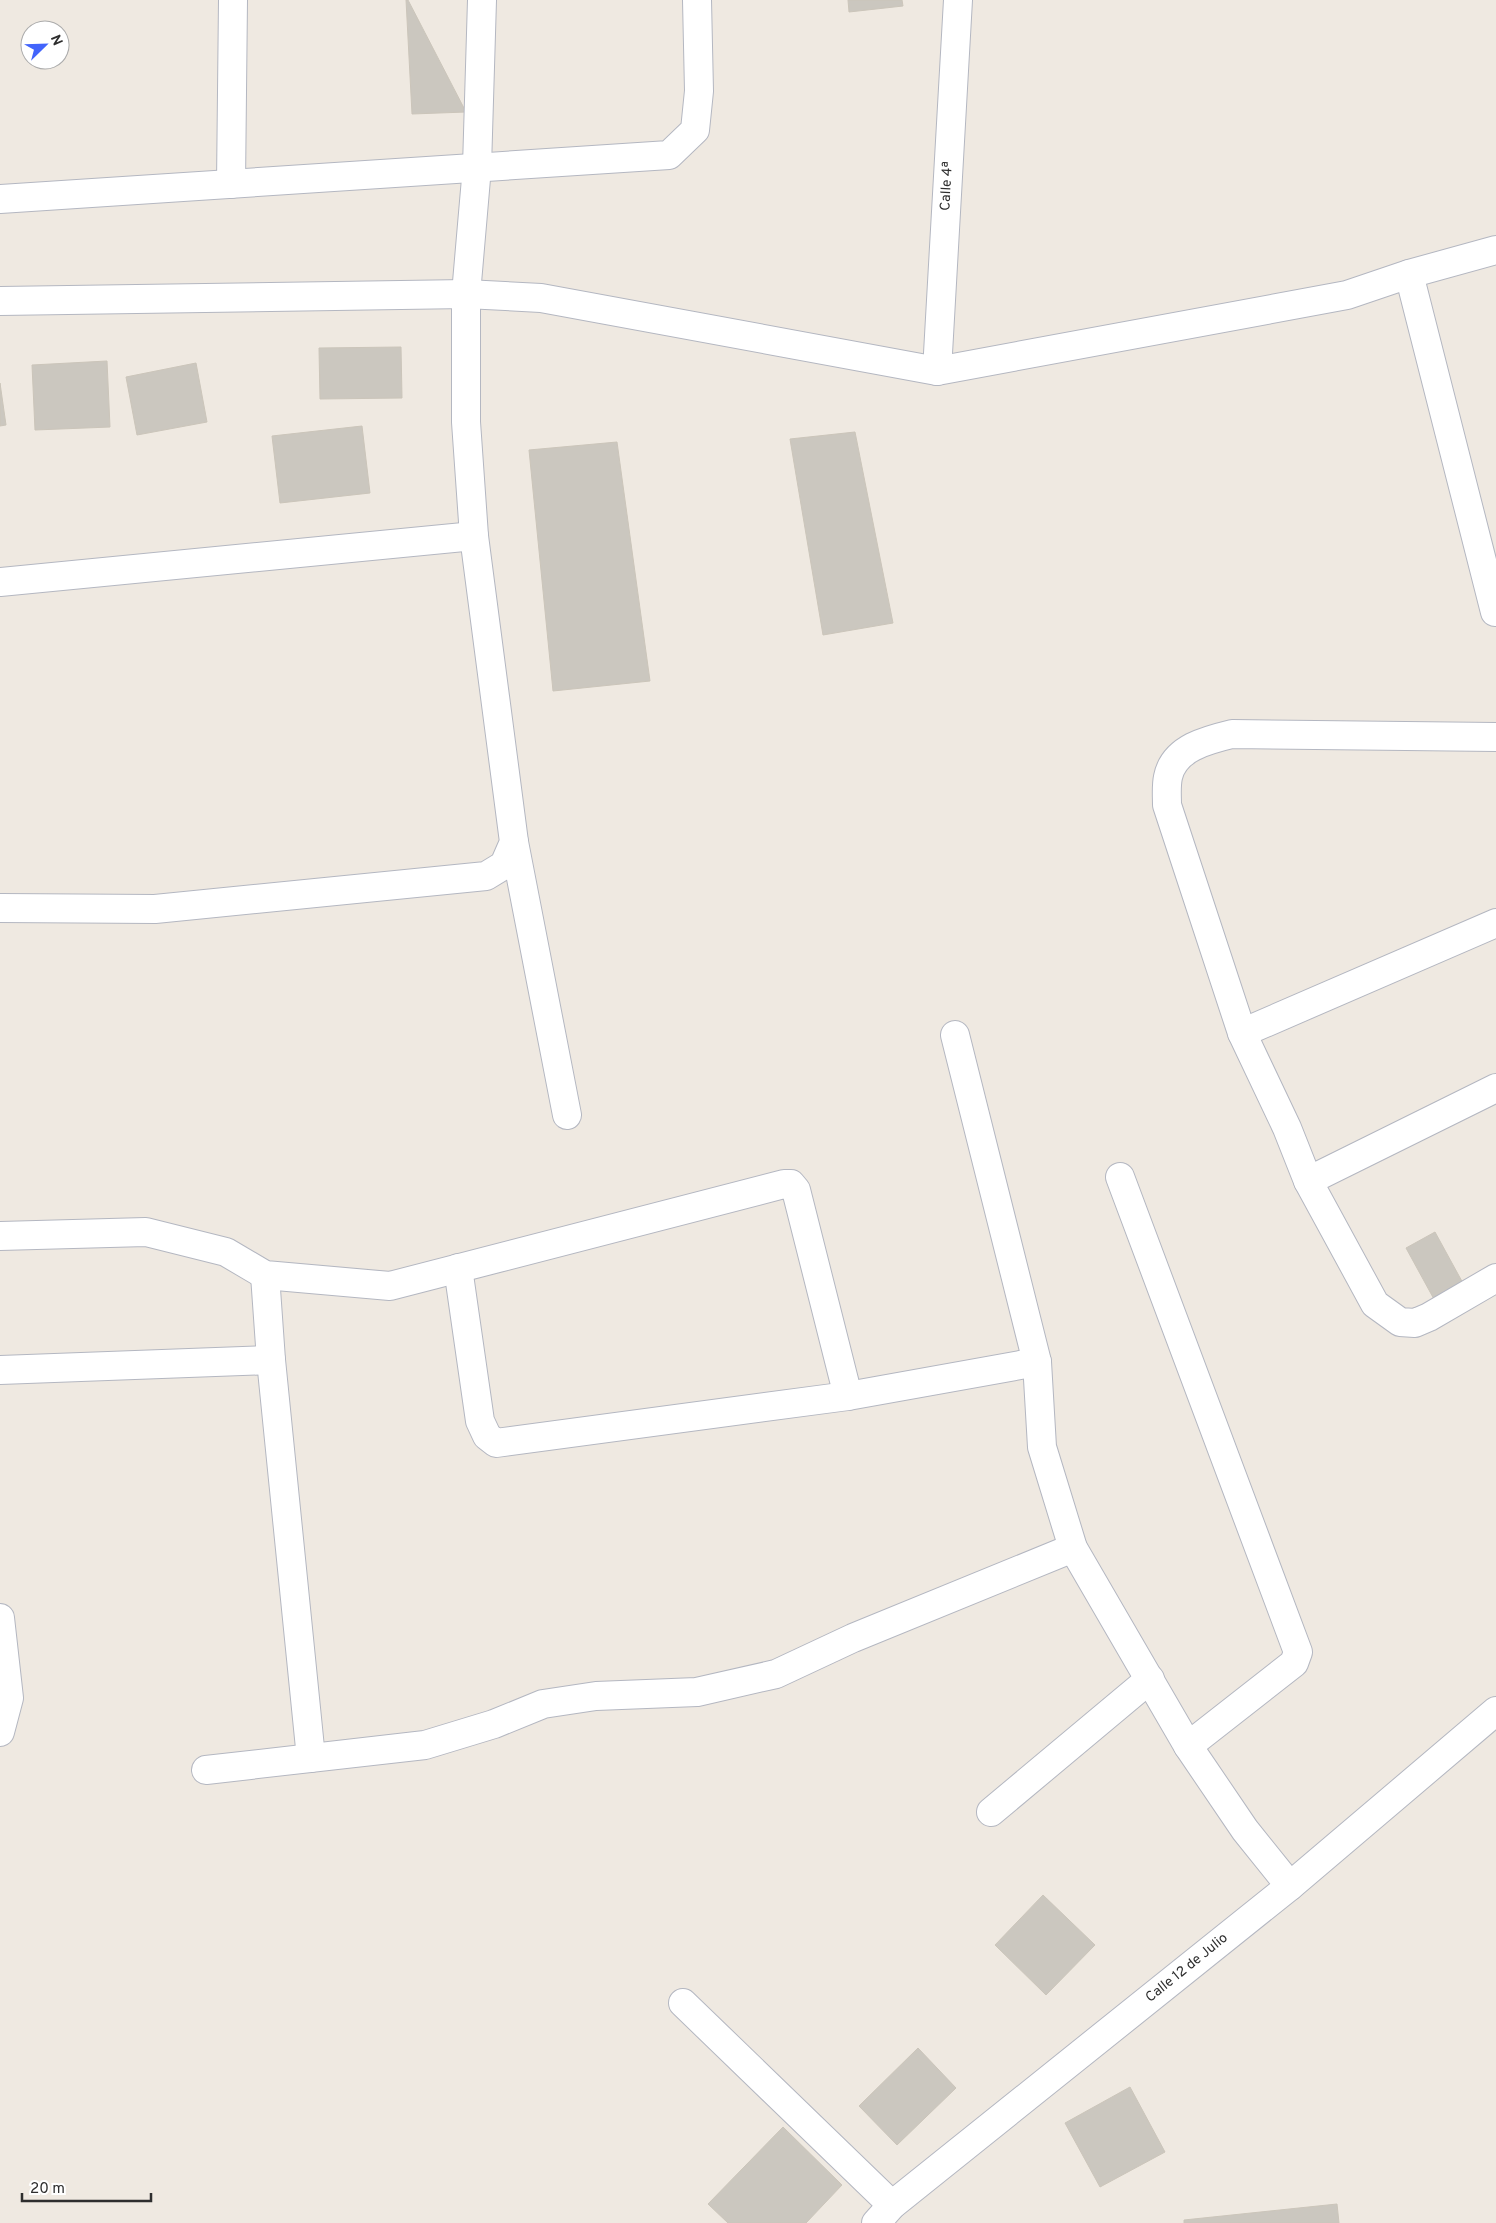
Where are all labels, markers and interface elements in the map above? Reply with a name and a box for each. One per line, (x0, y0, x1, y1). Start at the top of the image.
north arrow (20, 20, 70, 70)
text: N (46, 33, 65, 48)
street label: Calle 4ª (937, 161, 957, 211)
street label: Calle 12 de Julio (1142, 1930, 1232, 2006)
scale bar (22, 2170, 151, 2202)
text: 20 m (30, 2180, 65, 2199)

